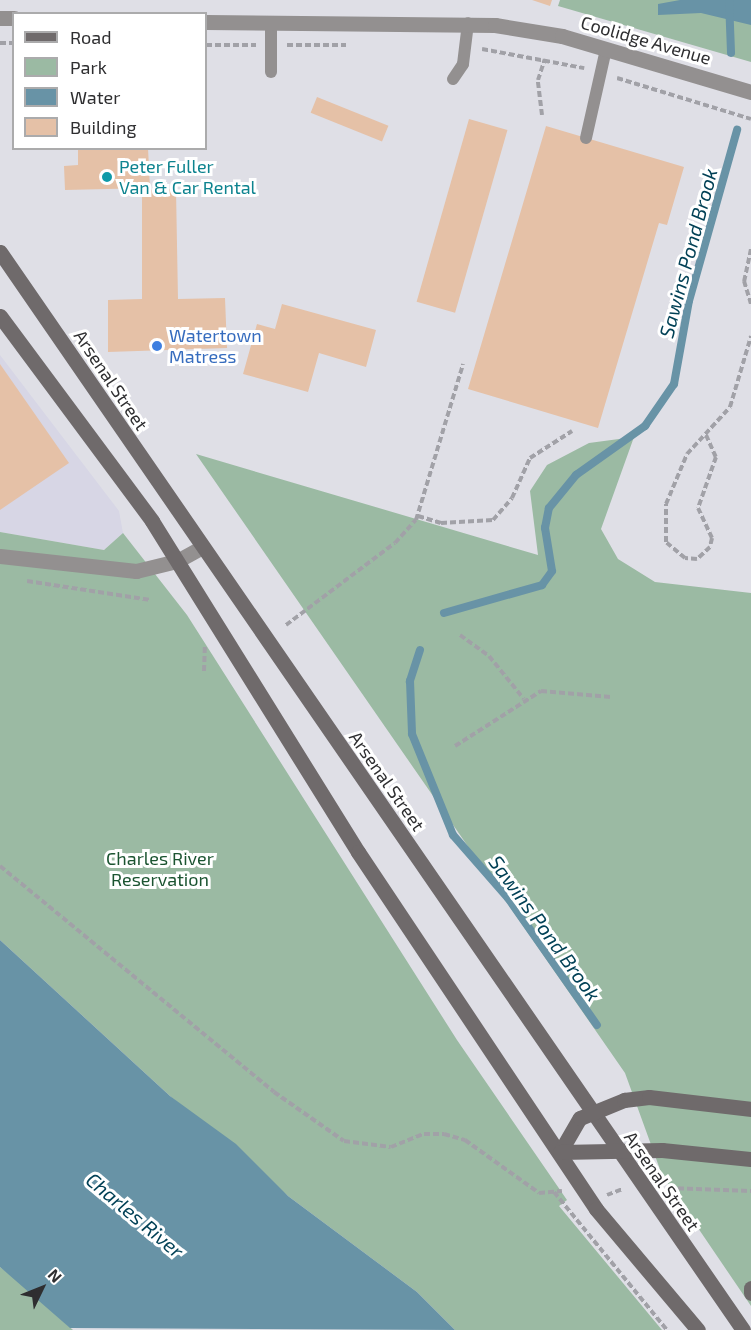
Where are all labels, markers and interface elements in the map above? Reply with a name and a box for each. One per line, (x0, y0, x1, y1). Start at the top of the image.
street label: Coolidge Avenue (578, 11, 714, 69)
legend (12, 12, 207, 150)
text: Road (70, 26, 111, 48)
text: Park (70, 56, 107, 78)
text: Water (70, 86, 120, 108)
text: Building (70, 116, 137, 138)
place label: Peter Fuller Van & Car Rental (119, 156, 256, 198)
water label: Sawins Pond Brook (654, 166, 722, 340)
marker: Peter Fuller Van & Car Rental (100, 170, 114, 184)
street label: Arsenal Street (69, 325, 153, 435)
place label: Watertown Matress (169, 325, 262, 368)
marker: Watertown Matress (150, 339, 164, 353)
street label: Arsenal Street (345, 727, 429, 835)
park label: Charles River Reservation (106, 848, 214, 890)
water label: Sawins Pond Brook (484, 850, 606, 1006)
street label: Arsenal Street (620, 1127, 704, 1235)
water label: Charles River (81, 1167, 189, 1263)
north arrow (12, 1258, 72, 1318)
text: N (45, 1265, 66, 1286)

